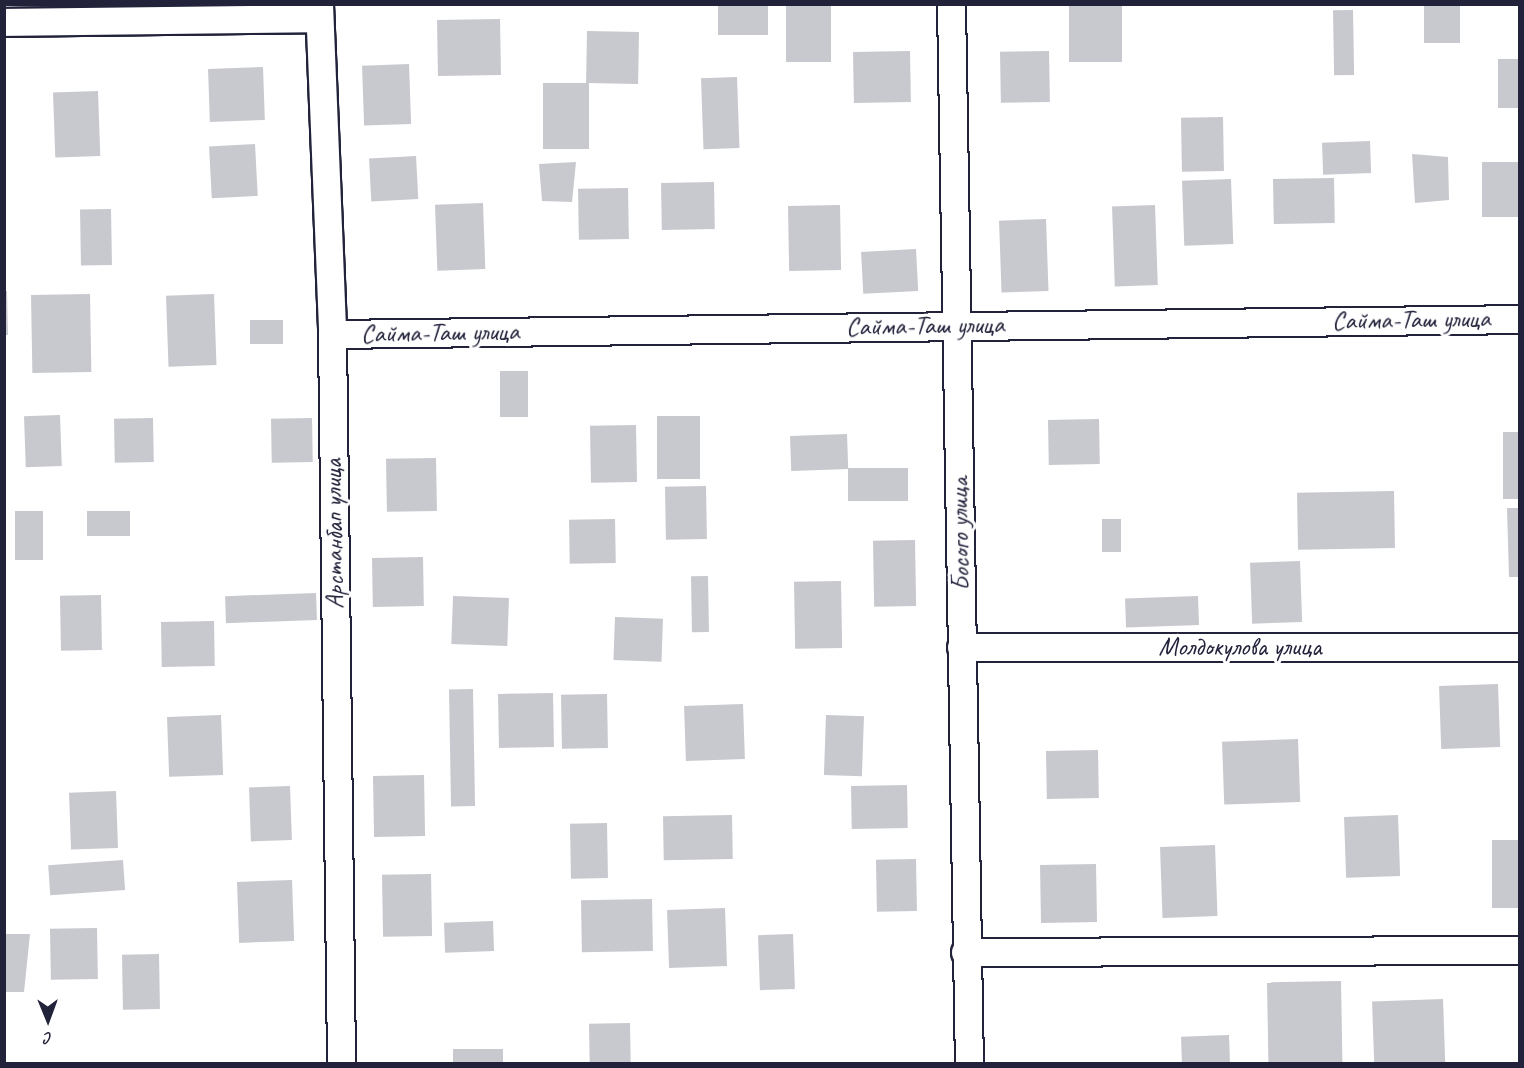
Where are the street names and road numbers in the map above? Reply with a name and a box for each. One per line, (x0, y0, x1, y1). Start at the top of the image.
street label: Сайма-Таш улица (1330, 303, 1492, 337)
street label: Сайма-Таш улица (844, 309, 1006, 343)
street label: Сайма-Таш улица (359, 316, 521, 350)
street label: Арстанбап улица (317, 458, 351, 610)
street label: Босого улица (943, 477, 977, 591)
street label: Молдокулова улица (1158, 631, 1322, 663)

